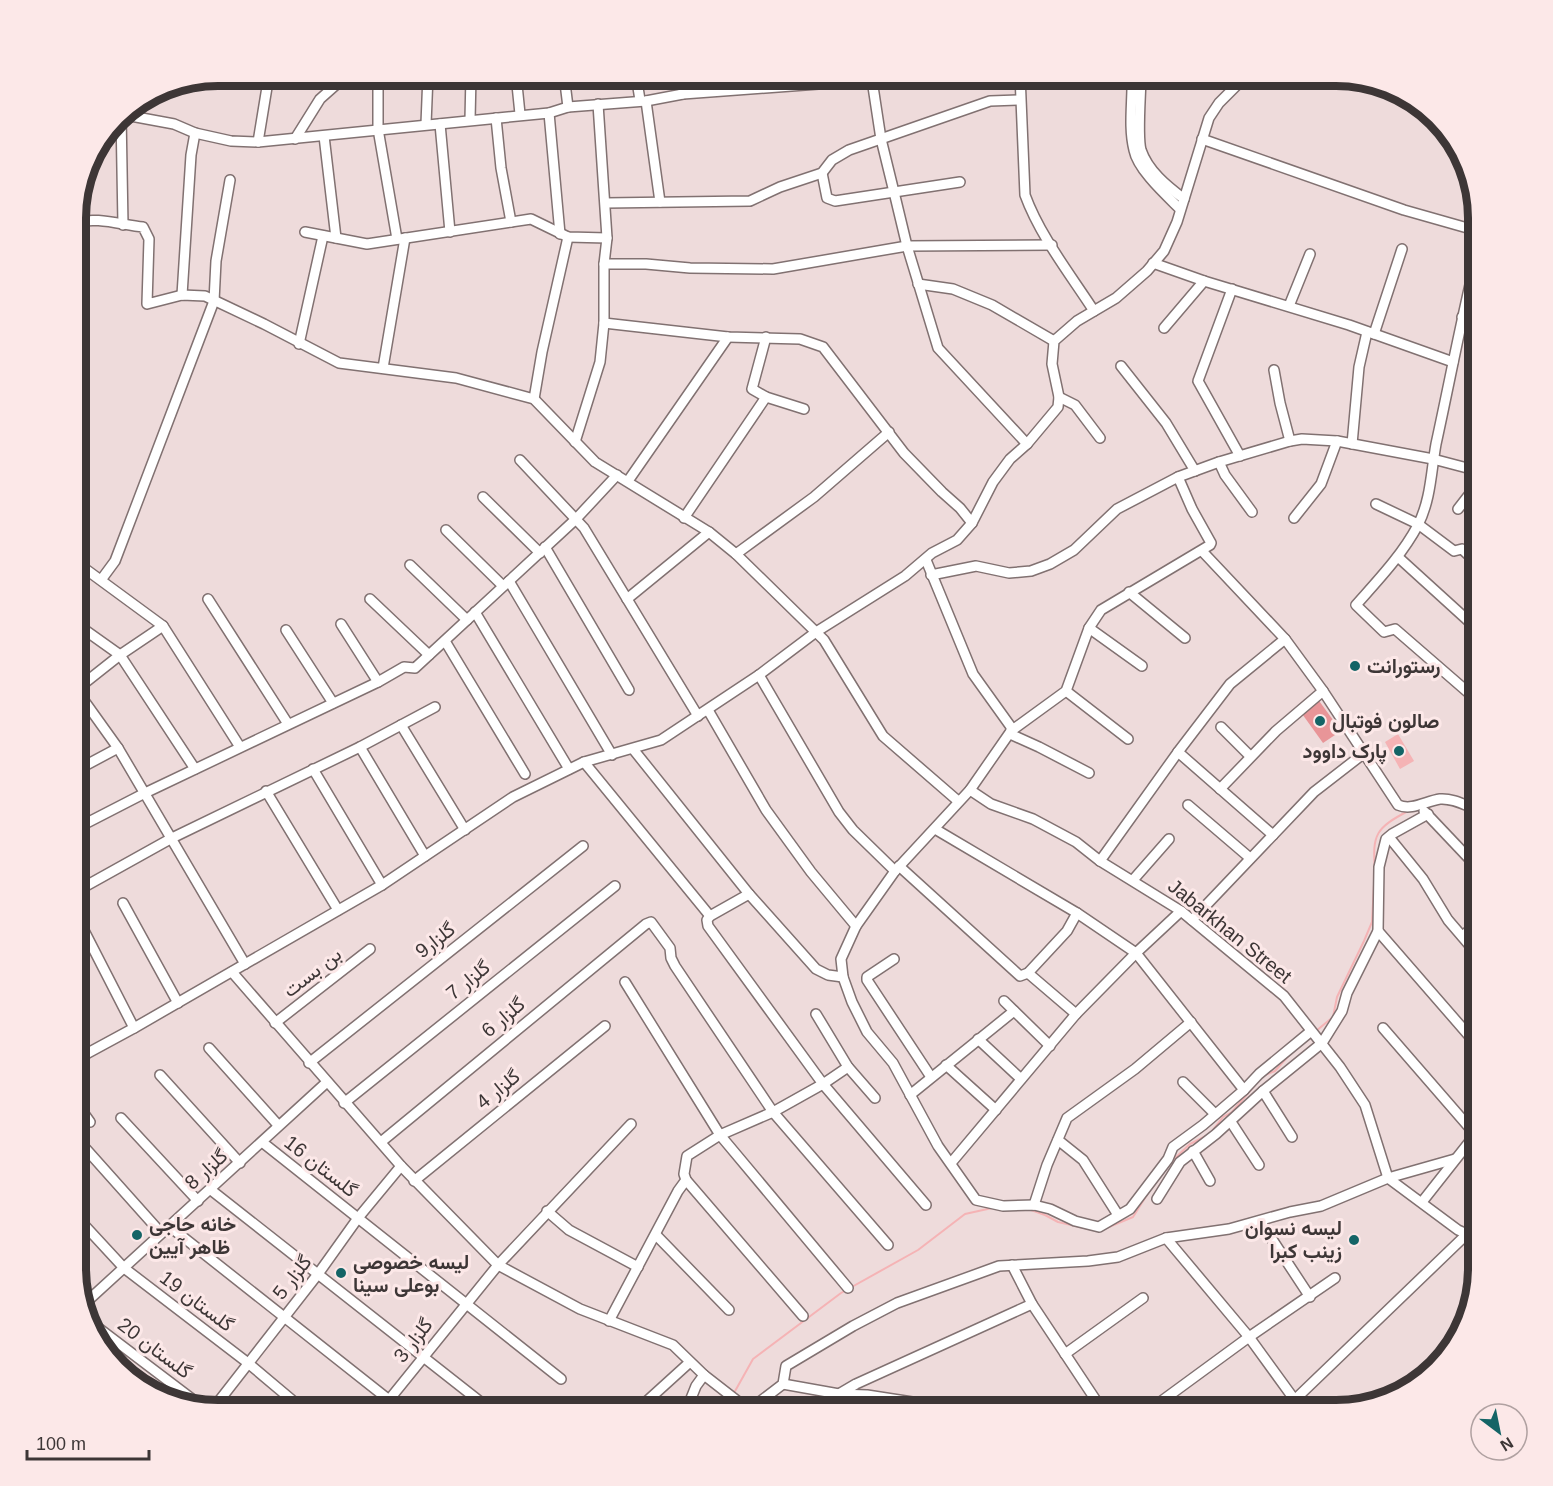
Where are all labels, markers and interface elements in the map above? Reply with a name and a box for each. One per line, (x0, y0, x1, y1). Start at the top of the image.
place label: رستورانت (1367, 655, 1441, 679)
marker: رستورانت (1348, 659, 1362, 673)
place label: صالون فوتبال (1332, 710, 1439, 734)
marker: صالون فوتبال (1313, 714, 1327, 728)
place label: پارک داوود (1303, 740, 1387, 765)
marker: پارک داوود (1392, 744, 1406, 758)
street label: Jabarkhan Street (1164, 875, 1296, 988)
street label: گلزار9 (411, 918, 461, 964)
street label: بن بست (279, 943, 346, 1002)
street label: گلزار 7 (442, 956, 496, 1006)
street label: گلزار 6 (477, 993, 531, 1043)
street label: گلزار 4 (472, 1065, 526, 1115)
street label: گلستان 16 (280, 1131, 362, 1201)
street label: گلزار 8 (180, 1144, 233, 1195)
place label: خانه حاجی ظاهر آیین (149, 1213, 236, 1260)
place label: لیسه نسوان زینب کبرا (1245, 1217, 1342, 1264)
marker: خانه حاجی ظاهر آیین (130, 1228, 144, 1242)
marker: لیسه نسوان زینب کبرا (1347, 1233, 1361, 1247)
street label: گلزار 5 (268, 1251, 318, 1305)
place label: لیسه خصوصی بوعلی سینا (353, 1251, 469, 1298)
street label: گلستان 19 (156, 1266, 238, 1336)
marker: لیسه خصوصی بوعلی سینا (334, 1266, 348, 1280)
street label: گلستان 20 (114, 1313, 196, 1383)
street label: گلزار 3 (389, 1314, 439, 1368)
north arrow (1469, 1402, 1529, 1462)
scale bar (27, 1423, 148, 1461)
text: 100 m (36, 1434, 86, 1454)
text: N (1497, 1434, 1516, 1455)

